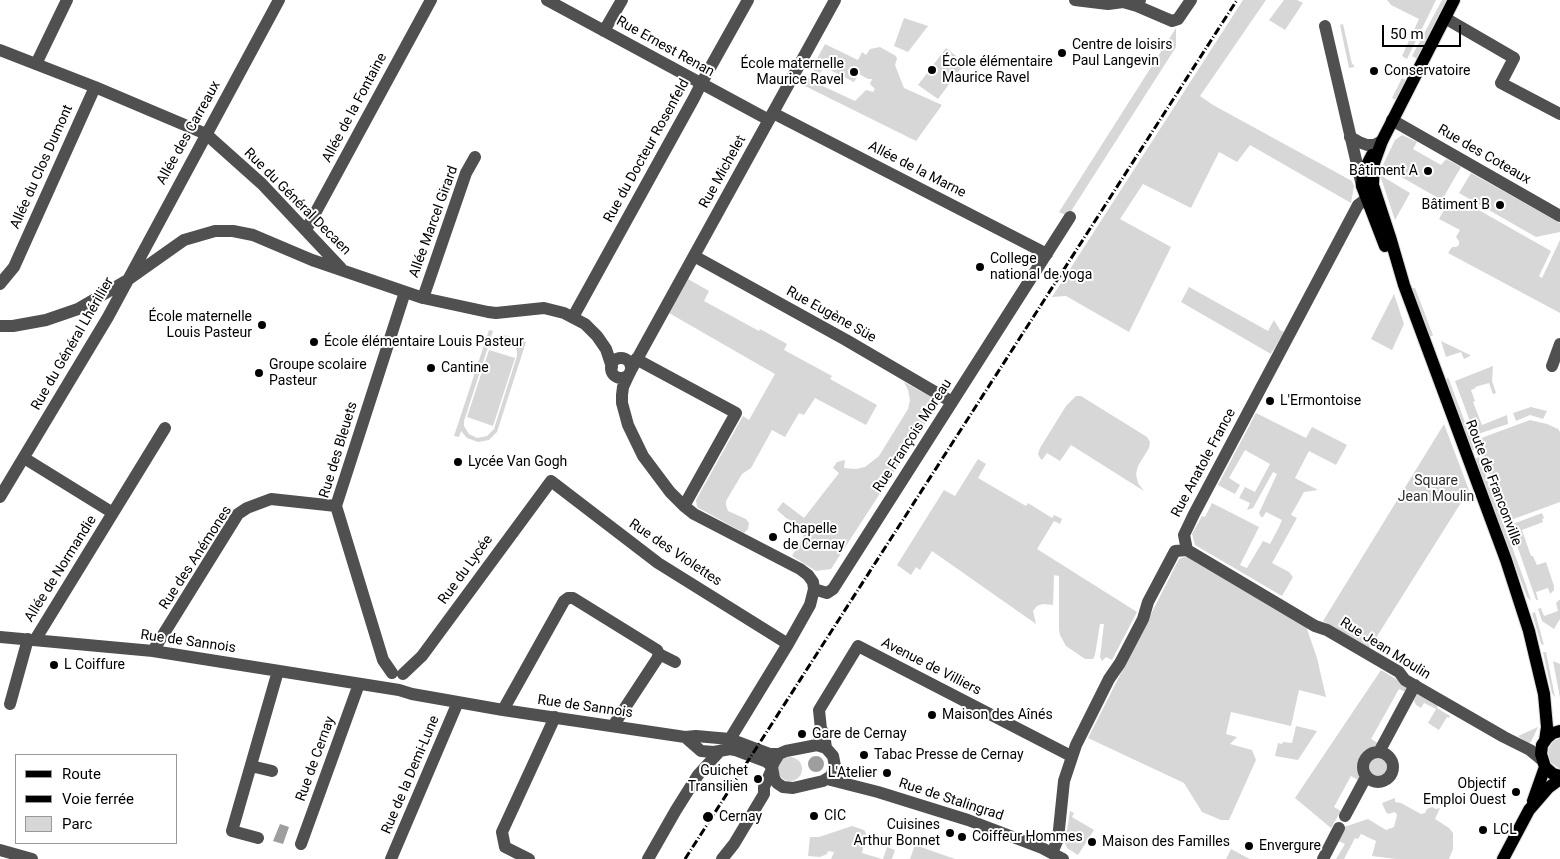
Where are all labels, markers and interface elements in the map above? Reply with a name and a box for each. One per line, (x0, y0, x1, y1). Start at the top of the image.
street label: Rue Ernest Renan (613, 13, 717, 81)
scale bar (1385, 15, 1464, 47)
text: 50 m (1390, 25, 1424, 43)
place label: Centre de loisirs Paul Langevin (1072, 37, 1173, 70)
marker: Centre de loisirs Paul Langevin (1056, 47, 1068, 59)
street label: Allée de la Fontaine (319, 50, 391, 166)
place label: École élémentaire Maurice Ravel (942, 54, 1053, 86)
place label: École maternelle Maurice Ravel (741, 56, 844, 88)
place label: Conservatoire (1384, 63, 1471, 79)
marker: École élémentaire Maurice Ravel (926, 64, 938, 76)
marker: Conservatoire (1368, 65, 1380, 77)
marker: École maternelle Maurice Ravel (848, 66, 860, 78)
street label: Rue du Docteur Rosenfeld (601, 76, 693, 226)
street label: Allée des Carreaux (154, 78, 224, 188)
street label: Allée du Clos Dumont (7, 102, 77, 232)
street label: Rue des Coteaux (1434, 122, 1534, 188)
street label: Rue Michelet (696, 133, 750, 211)
street label: Allée de la Marne (865, 138, 969, 202)
street label: Rue du Général Decaen (240, 145, 354, 259)
place label: Bâtiment A (1349, 163, 1418, 179)
street label: Allée Marcel Girard (406, 164, 462, 280)
marker: Bâtiment A (1422, 165, 1434, 177)
place label: Bâtiment B (1421, 197, 1490, 213)
marker: Bâtiment B (1494, 199, 1506, 211)
place label: College national de yoga (990, 251, 1092, 284)
marker: College national de yoga (974, 261, 986, 273)
street label: Rue du Général Lhérillier (28, 275, 118, 413)
street label: Rue Eugène Süe (783, 283, 879, 347)
place label: École maternelle Louis Pasteur (149, 309, 252, 342)
marker: École maternelle Louis Pasteur (256, 319, 268, 331)
place label: École élémentaire Louis Pasteur (324, 334, 524, 350)
marker: École élémentaire Louis Pasteur (308, 336, 320, 348)
place label: Groupe scolaire Pasteur (269, 357, 367, 390)
place label: Cantine (441, 360, 489, 376)
marker: Cantine (425, 362, 437, 374)
marker: Groupe scolaire Pasteur (253, 367, 265, 379)
street label: Rue François Moreau (870, 376, 956, 496)
place label: L'Ermontoise (1280, 393, 1361, 409)
marker: L'Ermontoise (1264, 395, 1276, 407)
street label: Rue des Bleuets (316, 400, 362, 500)
street label: Rue Anatole France (1168, 406, 1240, 520)
street label: Route de Franconville (1461, 418, 1525, 548)
place label: Lycée Van Gogh (468, 454, 567, 470)
marker: Lycée Van Gogh (452, 456, 464, 468)
park label: Square Jean Moulin (1398, 473, 1474, 506)
street label: Rue des Anémones (156, 503, 236, 613)
street label: Allée de Normandie (22, 513, 100, 625)
street label: Rue des Violettes (625, 516, 725, 590)
place label: Chapelle de Cernay (783, 521, 845, 554)
marker: Chapelle de Cernay (767, 531, 779, 543)
street label: Rue du Lycée (435, 532, 497, 608)
street label: Rue Jean Moulin (1337, 614, 1433, 684)
street label: Rue de Sannois (139, 627, 237, 657)
street label: Avenue de Villiers (878, 635, 984, 699)
place label: L Coiffure (64, 657, 125, 673)
marker: L Coiffure (48, 659, 60, 671)
street label: Rue de Sannois (536, 692, 634, 722)
place label: Maison des Aînés (942, 707, 1053, 723)
marker: Maison des Aînés (926, 709, 938, 721)
street label: Rue de la Demi-Lune (378, 713, 444, 837)
street label: Rue de Cernay (293, 714, 339, 804)
place label: Gare de Cernay (812, 726, 907, 742)
marker: Gare de Cernay (796, 728, 808, 740)
place label: Tabac Presse de Cernay (874, 747, 1024, 763)
marker: Tabac Presse de Cernay (858, 749, 870, 761)
legend (15, 754, 178, 844)
place label: Guichet Transilien (688, 763, 748, 796)
text: Route (62, 765, 101, 783)
place label: L'Atelier (828, 765, 877, 781)
marker: L'Atelier (881, 767, 893, 779)
marker: Guichet Transilien (752, 773, 764, 785)
street label: Rue de Stalingrad (897, 775, 1005, 825)
place label: Objectif Emploi Ouest (1423, 776, 1506, 809)
marker: Objectif Emploi Ouest (1510, 786, 1522, 798)
text: Voie ferrée (62, 790, 134, 808)
place label: CIC (824, 808, 846, 824)
place label: Cernay (719, 809, 762, 825)
marker: Cernay (701, 810, 715, 824)
marker: CIC (808, 810, 820, 822)
text: Parc (62, 815, 92, 833)
place label: Cuisines Arthur Bonnet (853, 817, 940, 850)
place label: LCL (1493, 822, 1517, 838)
marker: LCL (1477, 824, 1489, 836)
marker: Cuisines Arthur Bonnet (944, 827, 956, 839)
place label: Coiffeur Hommes (972, 829, 1083, 845)
marker: Coiffeur Hommes (956, 831, 968, 843)
place label: Maison des Familles (1102, 834, 1230, 850)
marker: Maison des Familles (1086, 836, 1098, 848)
place label: Envergure (1259, 838, 1321, 854)
marker: Envergure (1243, 840, 1255, 852)

